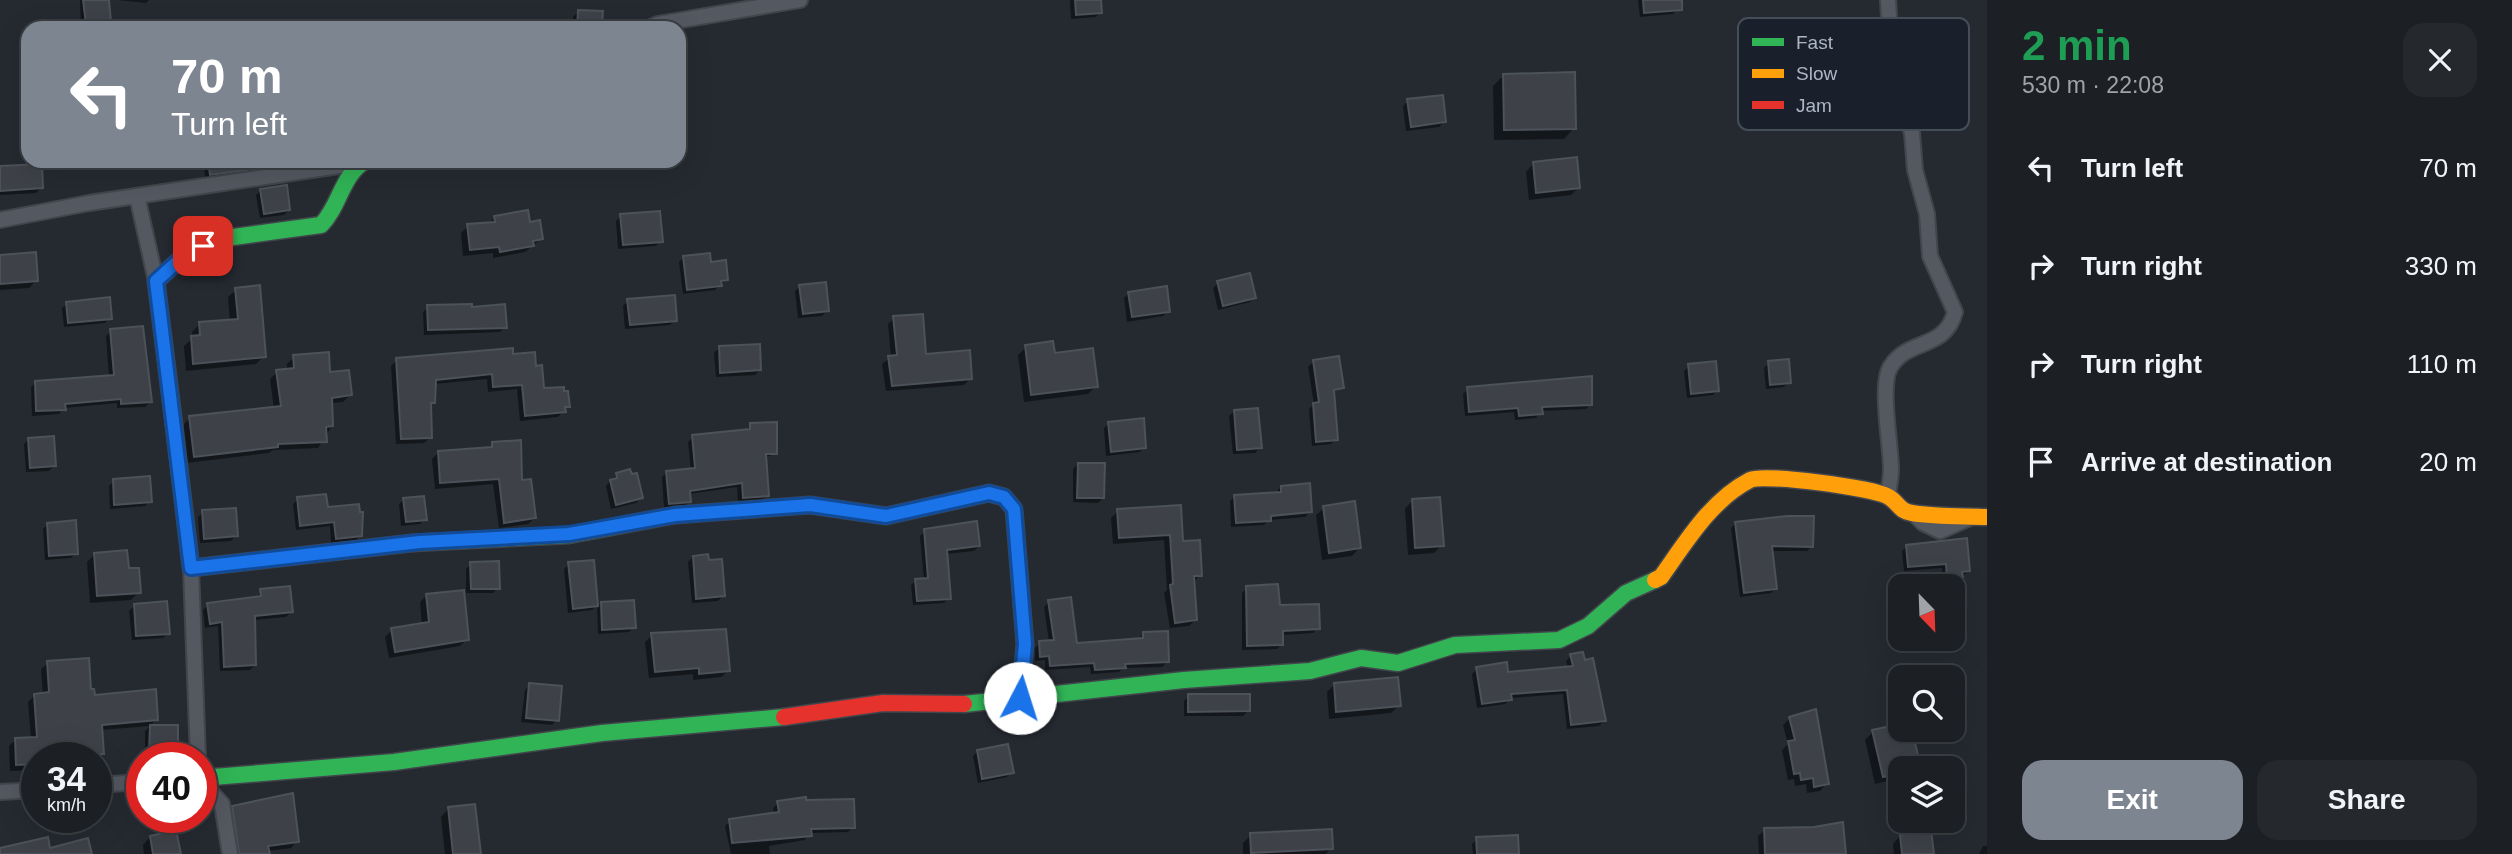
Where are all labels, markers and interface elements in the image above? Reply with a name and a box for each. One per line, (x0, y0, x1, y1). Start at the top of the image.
legend (1738, 18, 1969, 130)
text: 2 min (2022, 22, 2132, 69)
button: close (2403, 23, 2477, 97)
text: Fast (1796, 32, 1834, 53)
icon: left (56, 49, 147, 140)
text: 70 m (171, 49, 283, 103)
text: Slow (1796, 63, 1837, 84)
text: 530 m · 22:08 (2022, 72, 2164, 98)
text: Jam (1796, 95, 1832, 116)
text: Turn left (171, 106, 287, 142)
icon: left (2022, 149, 2060, 187)
text: Turn left (2081, 153, 2183, 183)
text: 70 m (2419, 153, 2477, 183)
pin (173, 216, 233, 276)
icon: arrive (184, 227, 222, 265)
icon: right (2022, 247, 2060, 285)
text: Turn right (2081, 251, 2202, 281)
text: 330 m (2405, 251, 2477, 281)
icon: right (2022, 345, 2060, 383)
text: Turn right (2081, 349, 2202, 379)
text: 110 m (2407, 349, 2477, 379)
icon: arrive (2022, 443, 2060, 481)
text: Arrive at destination (2081, 447, 2332, 477)
text: 20 m (2419, 447, 2477, 477)
north arrow (1888, 574, 1965, 651)
map controls (1888, 574, 1965, 833)
position arrow (983, 661, 1057, 735)
button: search (1888, 665, 1965, 742)
speed limit sign: 40 (126, 742, 217, 833)
button: layers (1888, 756, 1965, 833)
text: 34 (47, 759, 86, 798)
button: Exit (2022, 760, 2243, 840)
button: Share (2257, 760, 2477, 840)
text: km/h (47, 795, 86, 815)

